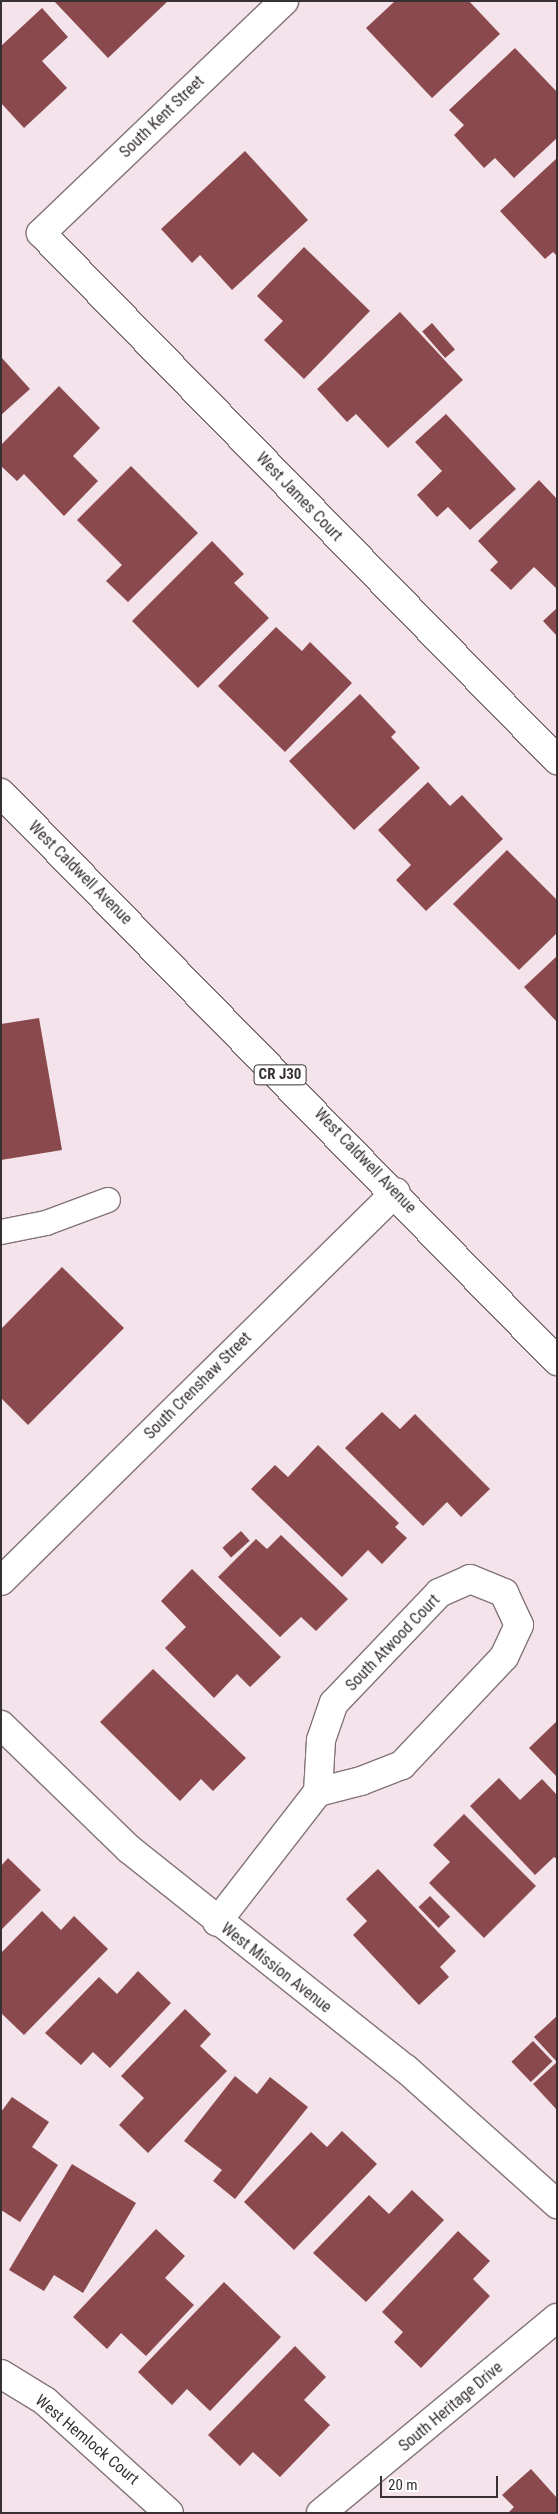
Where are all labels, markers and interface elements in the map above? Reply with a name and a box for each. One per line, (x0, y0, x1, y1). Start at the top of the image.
street label: South Kent Street (116, 72, 208, 162)
street label: West James Court (252, 449, 346, 545)
street label: West Caldwell Avenue (24, 817, 136, 929)
road number: CR J30 (252, 1062, 308, 1088)
street label: West Caldwell Avenue (310, 1105, 420, 1217)
street label: South Crenshaw Street (140, 1328, 256, 1444)
street label: South Atwood Court (342, 1591, 444, 1695)
street label: West Mission Avenue (217, 1919, 335, 2017)
street label: South Heritage Drive (395, 2358, 507, 2456)
street label: West Hemlock Court (31, 2391, 143, 2489)
scale bar (383, 2466, 500, 2498)
text: 20 m (388, 2476, 418, 2494)

